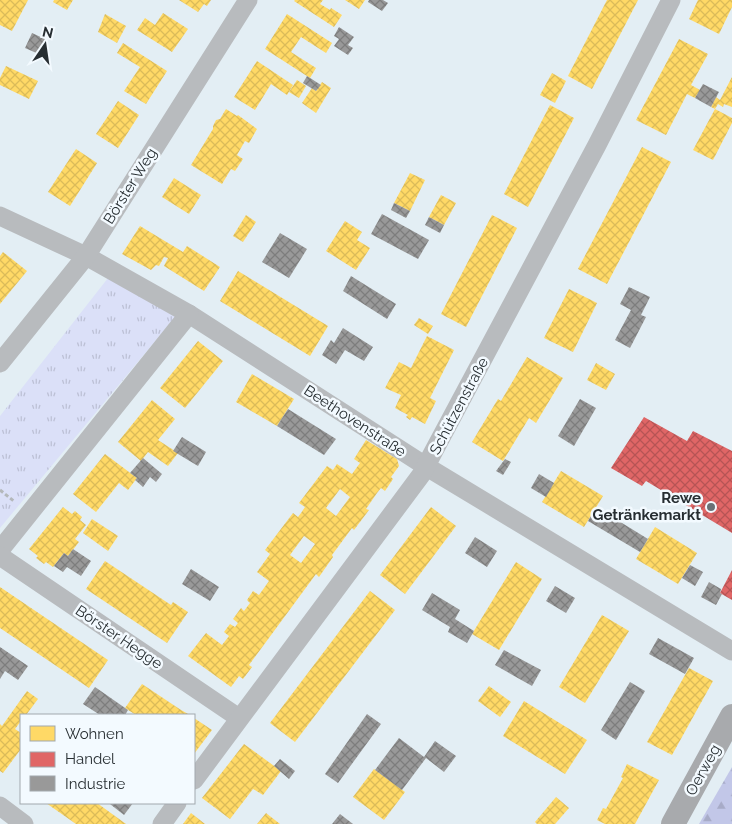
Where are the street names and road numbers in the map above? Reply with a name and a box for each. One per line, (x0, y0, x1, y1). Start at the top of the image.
street label: Börster Weg (100, 145, 160, 227)
street label: Schützenstraße (426, 354, 492, 458)
street label: Beethovenstraße (301, 381, 410, 461)
street label: Börster Hegge (72, 601, 166, 673)
street label: Oerweg (682, 741, 724, 799)

